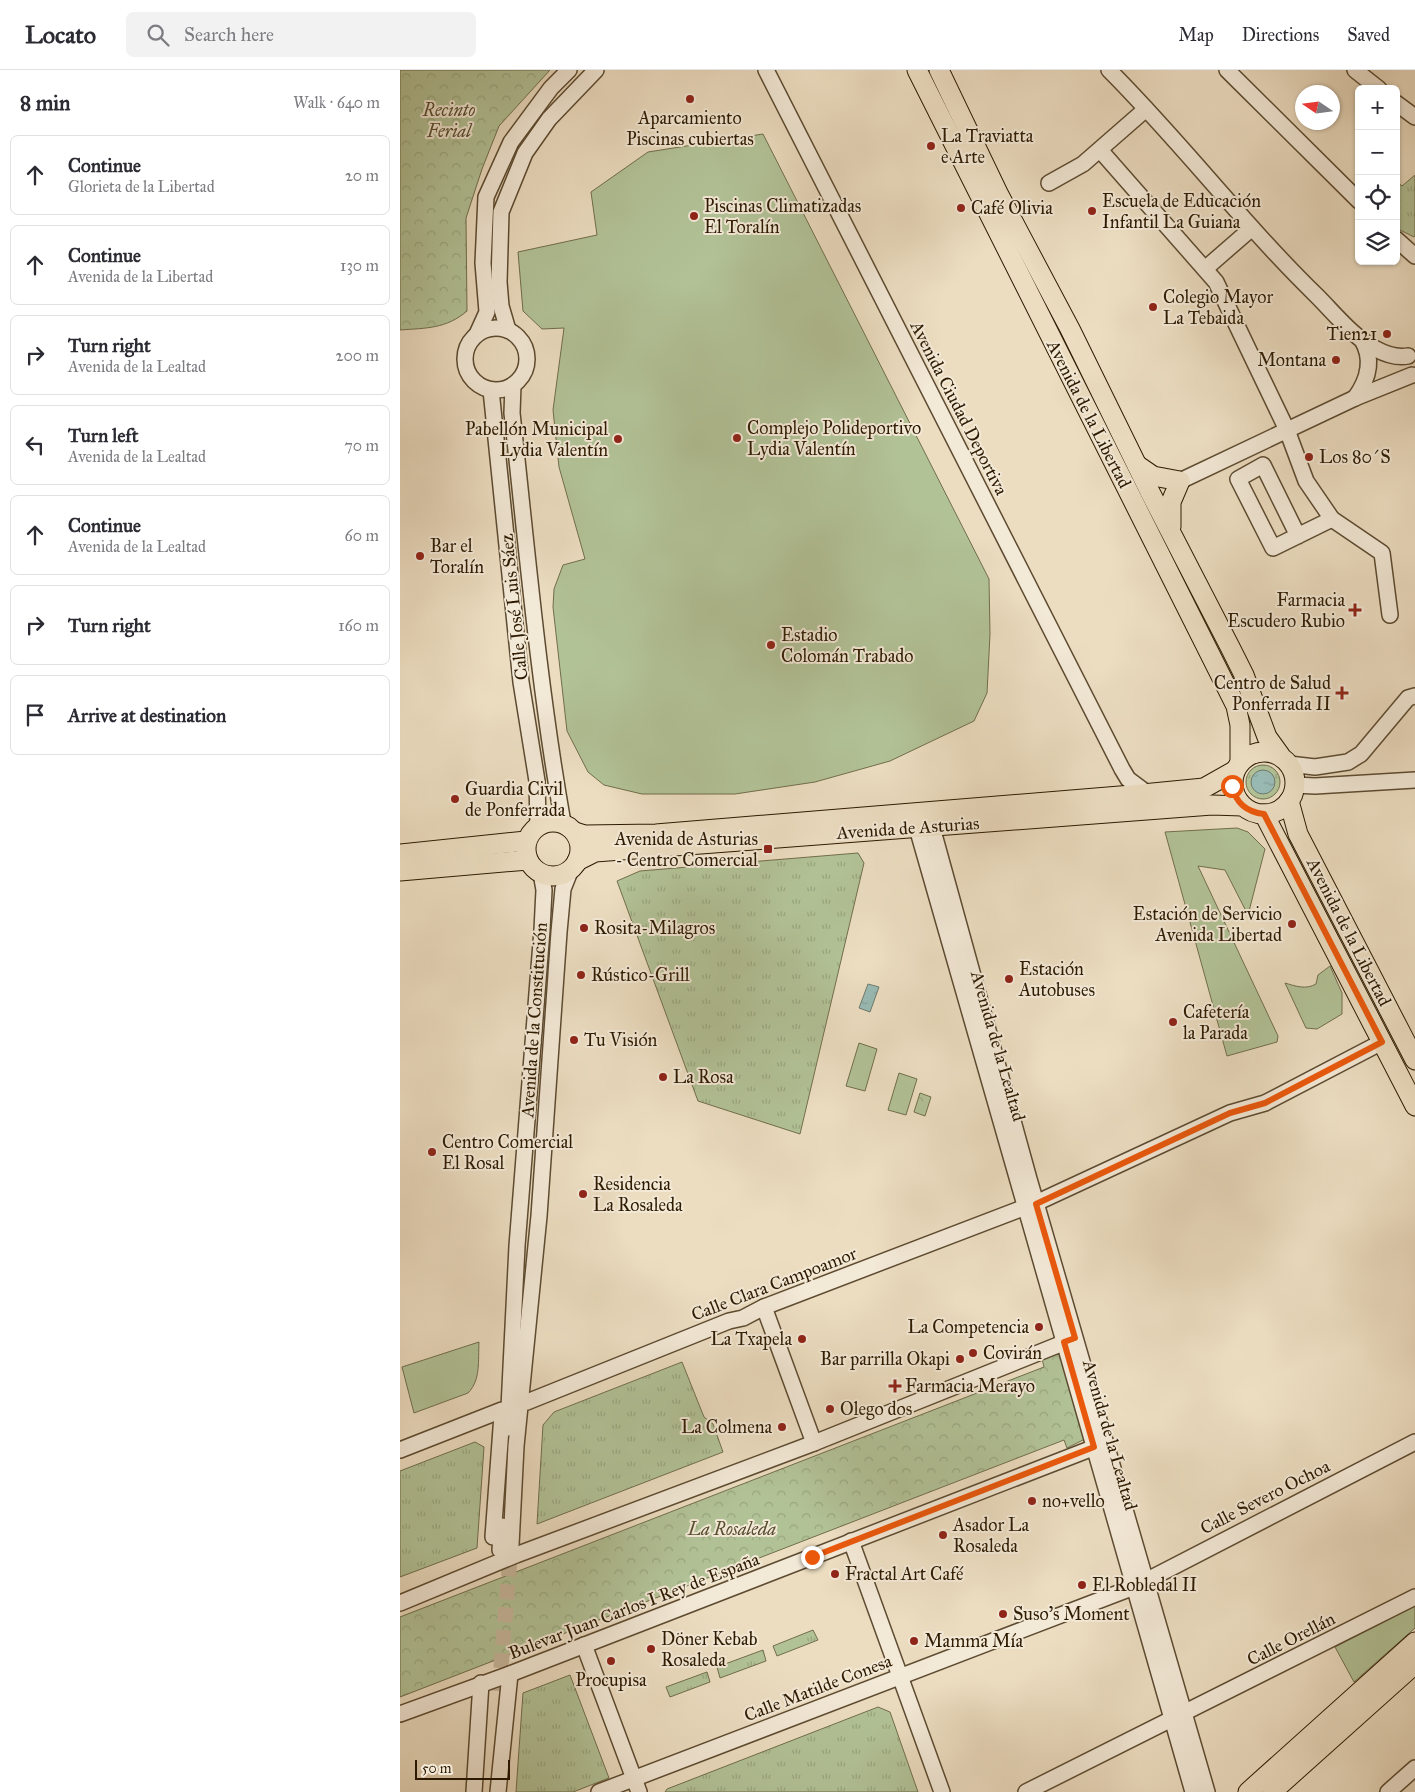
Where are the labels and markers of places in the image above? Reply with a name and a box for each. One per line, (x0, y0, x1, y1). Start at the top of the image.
marker: Aparcamiento Piscinas cubiertas (684, 93, 696, 105)
place label: Aparcamiento Piscinas cubiertas (626, 107, 754, 150)
place label: La Traviatta e Arte (941, 125, 1034, 168)
marker: La Traviatta e Arte (925, 140, 937, 152)
place label: Escuela de Educación Infantil La Guiana (1102, 190, 1261, 233)
place label: Piscinas Climatizadas El Toralín (704, 195, 861, 238)
place label: Café Olivia (971, 197, 1053, 219)
marker: Café Olivia (955, 202, 967, 214)
marker: Escuela de Educación Infantil La Guiana (1086, 205, 1098, 217)
marker: Piscinas Climatizadas El Toralín (688, 210, 700, 222)
place label: Colegio Mayor La Tebaida (1163, 286, 1273, 329)
marker: Colegio Mayor La Tebaida (1147, 301, 1159, 313)
place label: Tien21 (1327, 323, 1377, 345)
marker: Tien21 (1381, 328, 1393, 340)
place label: Montana (1257, 349, 1326, 371)
marker: Montana (1330, 354, 1342, 366)
place label: Complejo Polideportivo Lydia Valentín (747, 417, 921, 460)
place label: Pabellón Municipal Lydia Valentín (465, 418, 608, 461)
marker: Complejo Polideportivo Lydia Valentín (731, 432, 743, 444)
marker: Pabellón Municipal Lydia Valentín (612, 433, 624, 445)
place label: Los 80´S (1319, 446, 1391, 468)
marker: Los 80´S (1303, 451, 1315, 463)
place label: Bar el Toralín (430, 535, 484, 578)
marker: Bar el Toralín (414, 550, 426, 562)
place label: Farmacia Escudero Rubio (1227, 589, 1345, 632)
marker: Farmacia Escudero Rubio (1349, 604, 1361, 616)
place label: Estadio Colomán Trabado (781, 624, 914, 667)
marker: Estadio Colomán Trabado (765, 639, 777, 651)
place label: Centro de Salud Ponferrada II (1214, 672, 1331, 715)
marker: Centro de Salud Ponferrada II (1335, 686, 1349, 700)
place label: Guardia Civil de Ponferrada (465, 778, 566, 821)
marker: Guardia Civil de Ponferrada (449, 793, 461, 805)
place label: Avenida de Asturias - Centro Comercial (614, 828, 758, 871)
marker: Avenida de Asturias - Centro Comercial (762, 843, 774, 855)
place label: Estación de Servicio Avenida Libertad (1133, 903, 1282, 946)
place label: Rosita-Milagros (594, 917, 715, 940)
marker: Estación de Servicio Avenida Libertad (1286, 918, 1298, 930)
marker: Rosita-Milagros (578, 922, 590, 934)
place label: Estación Autobuses (1018, 958, 1095, 1001)
place label: Rústico-Grill (591, 964, 690, 986)
marker: Rústico-Grill (575, 969, 587, 981)
marker: Estación Autobuses (1003, 973, 1015, 985)
place label: Cafetería la Parada (1183, 1001, 1250, 1044)
marker: Cafetería la Parada (1167, 1016, 1179, 1028)
place label: Tu Visión (584, 1029, 658, 1051)
marker: Tu Visión (568, 1034, 580, 1046)
place label: La Rosa (673, 1066, 734, 1088)
marker: La Rosa (657, 1071, 669, 1083)
place label: Centro Comercial El Rosal (442, 1131, 573, 1174)
marker: Centro Comercial El Rosal (426, 1146, 438, 1158)
place label: Residencia La Rosaleda (593, 1173, 683, 1216)
marker: Residencia La Rosaleda (577, 1188, 589, 1200)
place label: La Competencia (907, 1316, 1029, 1338)
marker: La Competencia (1033, 1321, 1045, 1333)
place label: La Txapela (710, 1328, 792, 1350)
marker: La Txapela (796, 1333, 808, 1345)
place label: Covirán (983, 1342, 1042, 1364)
marker: Covirán (967, 1347, 979, 1359)
place label: Bar parrilla Okapi (820, 1348, 950, 1370)
marker: Bar parrilla Okapi (954, 1353, 966, 1365)
place label: Farmacia Merayo (905, 1375, 1035, 1397)
marker: Farmacia Merayo (889, 1380, 901, 1392)
place label: Olego dos (840, 1398, 912, 1421)
marker: Olego dos (824, 1403, 836, 1415)
place label: La Colmena (681, 1416, 772, 1438)
marker: La Colmena (776, 1421, 788, 1433)
place label: no+vello (1042, 1490, 1105, 1512)
marker: no+vello (1026, 1495, 1038, 1507)
place label: Asador La Rosaleda (952, 1514, 1029, 1557)
marker: Asador La Rosaleda (937, 1529, 949, 1541)
place label: Fractal Art Café (845, 1563, 964, 1585)
marker: Fractal Art Café (829, 1568, 841, 1580)
place label: El Robledal II (1092, 1574, 1197, 1596)
marker: El Robledal II (1076, 1579, 1088, 1591)
place label: Suso’s Moment (1013, 1603, 1130, 1625)
marker: Suso’s Moment (997, 1608, 1009, 1620)
place label: Döner Kebab Rosaleda (661, 1628, 758, 1671)
place label: Mamma Mía (924, 1630, 1023, 1652)
marker: Mamma Mía (908, 1635, 920, 1647)
marker: Döner Kebab Rosaleda (645, 1643, 657, 1655)
marker: Procupisa (605, 1655, 617, 1667)
place label: Procupisa (575, 1669, 647, 1691)

